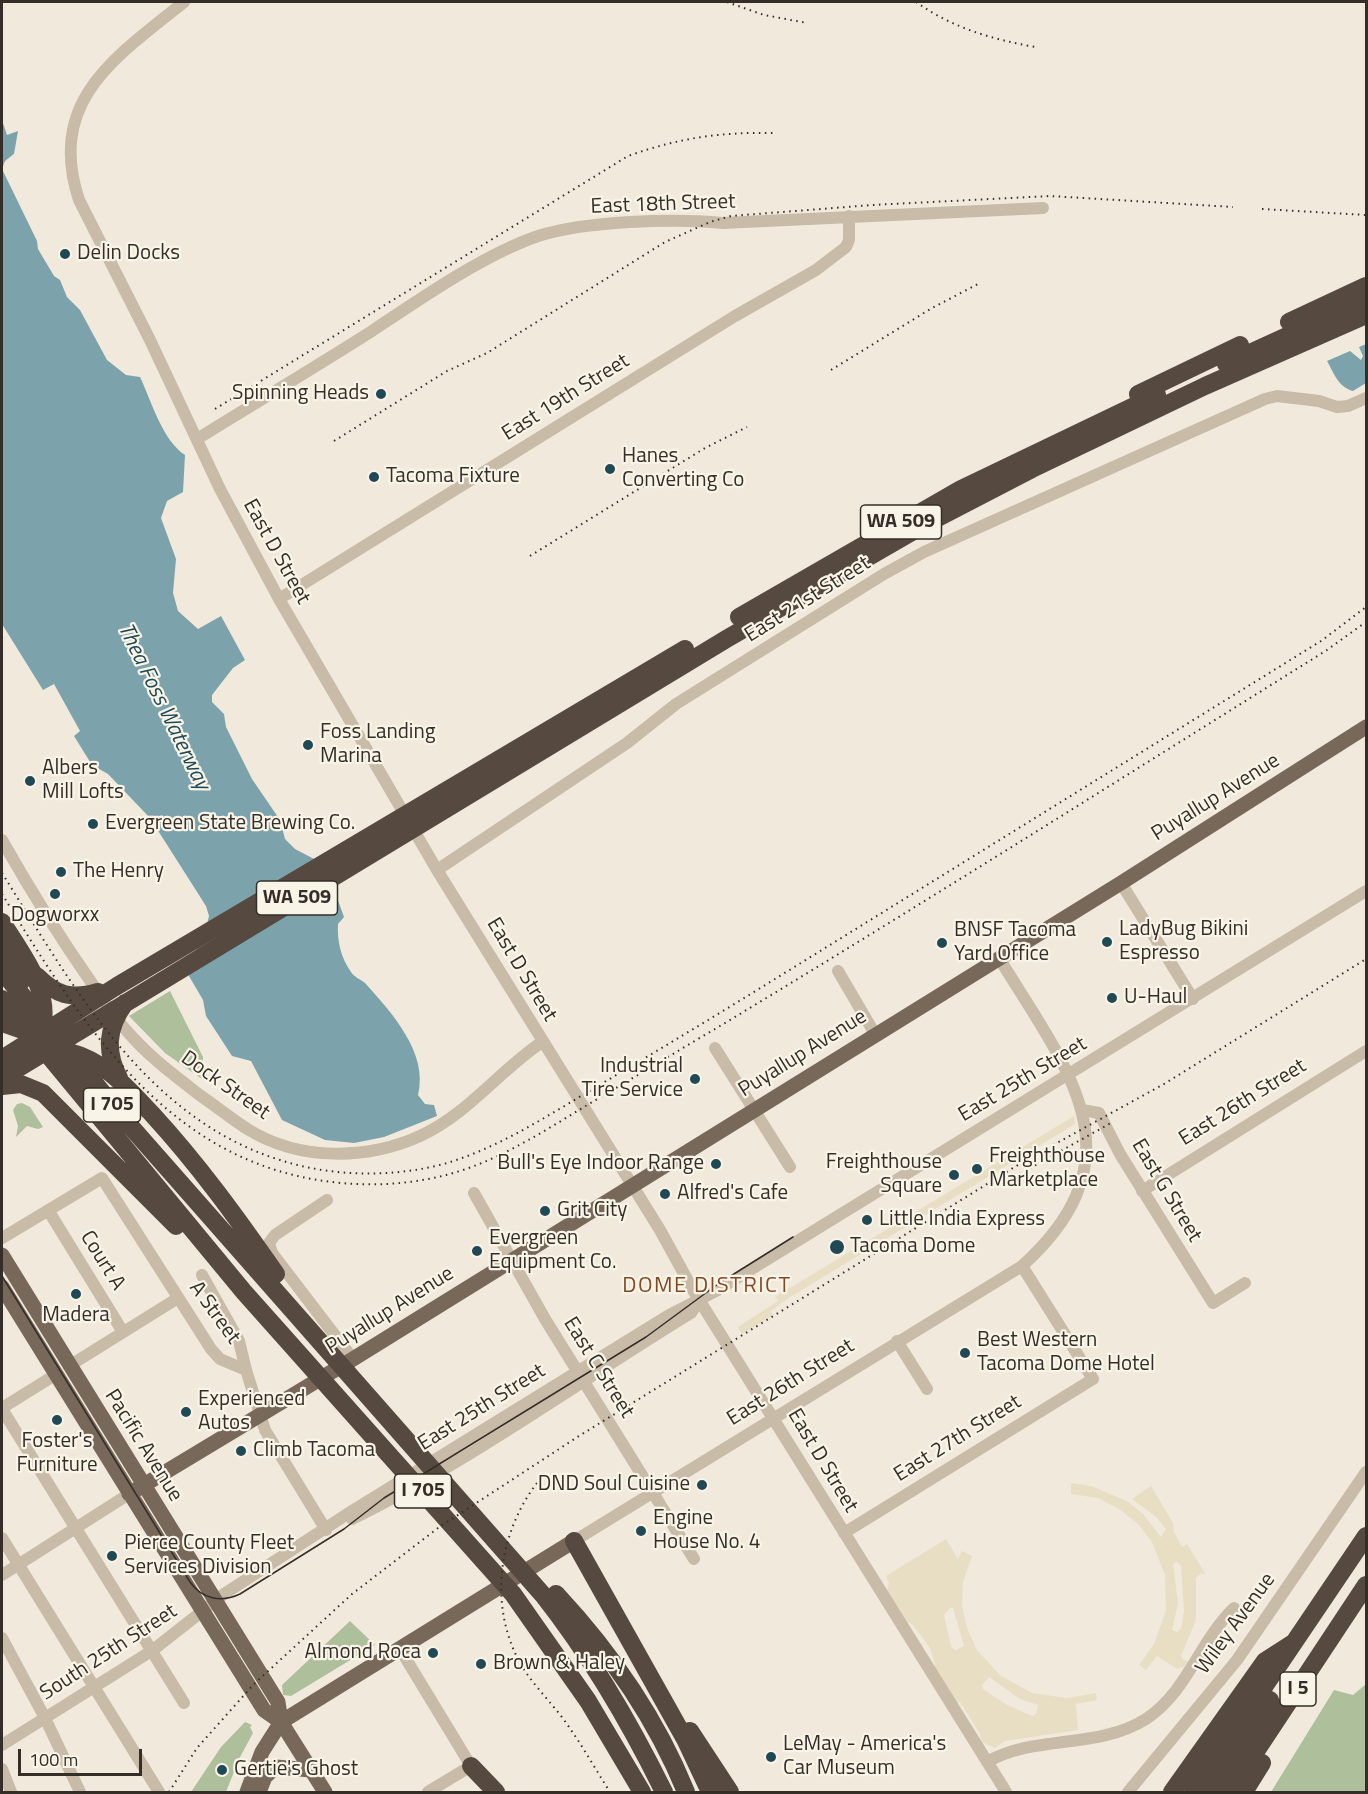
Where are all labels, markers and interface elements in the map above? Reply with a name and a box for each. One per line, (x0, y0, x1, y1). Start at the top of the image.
street label: East 18th Street (590, 190, 736, 220)
place label: Delin Docks (77, 241, 180, 267)
marker: Delin Docks (58, 247, 72, 261)
street label: East 19th Street (498, 349, 634, 447)
place label: Spinning Heads (232, 381, 369, 407)
marker: Spinning Heads (374, 387, 388, 401)
place label: Hanes Converting Co (622, 444, 744, 494)
marker: Hanes Converting Co (603, 462, 617, 476)
place label: Tacoma Fixture (386, 464, 520, 490)
marker: Tacoma Fixture (367, 470, 381, 484)
street label: East D Street (237, 495, 315, 609)
road number: WA 509 (860, 505, 942, 539)
street label: East 21st Street (741, 551, 875, 649)
water label: Thea Foss Waterway (111, 619, 215, 795)
place label: Foss Landing Marina (320, 720, 436, 770)
marker: Foss Landing Marina (301, 738, 315, 752)
street label: Puyallup Avenue (1147, 749, 1285, 847)
place label: Albers Mill Lofts (42, 756, 124, 806)
marker: Albers Mill Lofts (23, 774, 37, 788)
place label: Evergreen State Brewing Co. (105, 811, 355, 837)
marker: Evergreen State Brewing Co. (86, 817, 100, 831)
place label: The Henry (73, 859, 164, 885)
marker: The Henry (54, 865, 68, 879)
road number: WA 509 (256, 881, 338, 915)
marker: Dogworxx (48, 887, 62, 901)
place label: Dogworxx (11, 903, 99, 929)
street label: East D Street (480, 914, 562, 1026)
place label: LadyBug Bikini Espresso (1119, 917, 1248, 967)
place label: BNSF Tacoma Yard Office (954, 918, 1076, 968)
marker: LadyBug Bikini Espresso (1100, 935, 1114, 949)
marker: BNSF Tacoma Yard Office (935, 936, 949, 950)
place label: U-Haul (1124, 985, 1187, 1011)
marker: U-Haul (1105, 991, 1119, 1005)
street label: Puyallup Avenue (734, 1005, 872, 1103)
street label: East 25th Street (954, 1032, 1092, 1128)
street label: Dock Street (176, 1046, 274, 1126)
place label: Industrial Tire Service (581, 1054, 683, 1104)
street label: East 26th Street (1175, 1054, 1311, 1152)
marker: Industrial Tire Service (688, 1072, 702, 1086)
road number: I 705 (84, 1088, 140, 1122)
street label: East G Street (1125, 1135, 1207, 1247)
place label: Freighthouse Marketplace (989, 1144, 1105, 1194)
place label: Freighthouse Square (826, 1150, 942, 1200)
place label: Bull's Eye Indoor Range (497, 1151, 704, 1177)
marker: Bull's Eye Indoor Range (709, 1157, 723, 1171)
marker: Freighthouse Marketplace (970, 1162, 984, 1176)
marker: Freighthouse Square (947, 1168, 961, 1182)
place label: Alfred's Cafe (677, 1181, 788, 1207)
marker: Alfred's Cafe (658, 1187, 672, 1201)
place label: Grit City (557, 1198, 627, 1224)
marker: Grit City (538, 1204, 552, 1218)
place label: Little India Express (879, 1207, 1045, 1233)
marker: Little India Express (860, 1213, 874, 1227)
place label: Evergreen Equipment Co. (489, 1226, 616, 1276)
street label: Court A (74, 1227, 130, 1295)
place label: Tacoma Dome (850, 1234, 975, 1260)
marker: Tacoma Dome (828, 1238, 846, 1256)
marker: Evergreen Equipment Co. (470, 1244, 484, 1258)
street label: Puyallup Avenue (321, 1262, 459, 1360)
district label: DOME DISTRICT (622, 1274, 792, 1300)
street label: A Street (183, 1277, 245, 1349)
marker: Madera (69, 1287, 83, 1301)
place label: Madera (42, 1303, 110, 1329)
street label: East C Street (557, 1313, 639, 1423)
place label: Best Western Tacoma Dome Hotel (977, 1328, 1155, 1378)
street label: East 26th Street (723, 1334, 859, 1432)
marker: Best Western Tacoma Dome Hotel (958, 1346, 972, 1360)
street label: East 25th Street (414, 1359, 550, 1457)
street label: Pacific Avenue (98, 1385, 188, 1507)
place label: Experienced Autos (198, 1387, 305, 1437)
street label: East 27th Street (890, 1390, 1026, 1488)
marker: Experienced Autos (179, 1405, 193, 1419)
street label: East D Street (781, 1405, 863, 1517)
marker: Foster's Furniture (50, 1413, 64, 1427)
place label: Foster's Furniture (16, 1429, 98, 1479)
place label: Climb Tacoma (253, 1438, 375, 1464)
marker: Climb Tacoma (234, 1444, 248, 1458)
place label: DND Soul Cuisine (538, 1472, 690, 1498)
road number: I 705 (394, 1474, 452, 1508)
marker: DND Soul Cuisine (695, 1478, 709, 1492)
place label: Engine House No. 4 (653, 1506, 760, 1556)
marker: Engine House No. 4 (634, 1524, 648, 1538)
place label: Pierce County Fleet Services Division (124, 1531, 294, 1581)
marker: Pierce County Fleet Services Division (105, 1549, 119, 1563)
street label: Wiley Avenue (1191, 1568, 1281, 1680)
street label: South 25th Street (36, 1599, 182, 1707)
place label: Almond Roca (304, 1640, 421, 1666)
marker: Almond Roca (426, 1646, 440, 1660)
place label: Brown & Haley (493, 1651, 625, 1677)
marker: Brown & Haley (474, 1657, 488, 1671)
road number: I 5 (1280, 1672, 1316, 1706)
place label: LeMay - America's Car Museum (783, 1732, 946, 1782)
scale bar (21, 1737, 146, 1775)
text: 100 m (29, 1746, 78, 1773)
marker: LeMay - America's Car Museum (764, 1750, 778, 1764)
place label: Gertie's Ghost (234, 1757, 358, 1783)
marker: Gertie's Ghost (215, 1763, 229, 1777)

